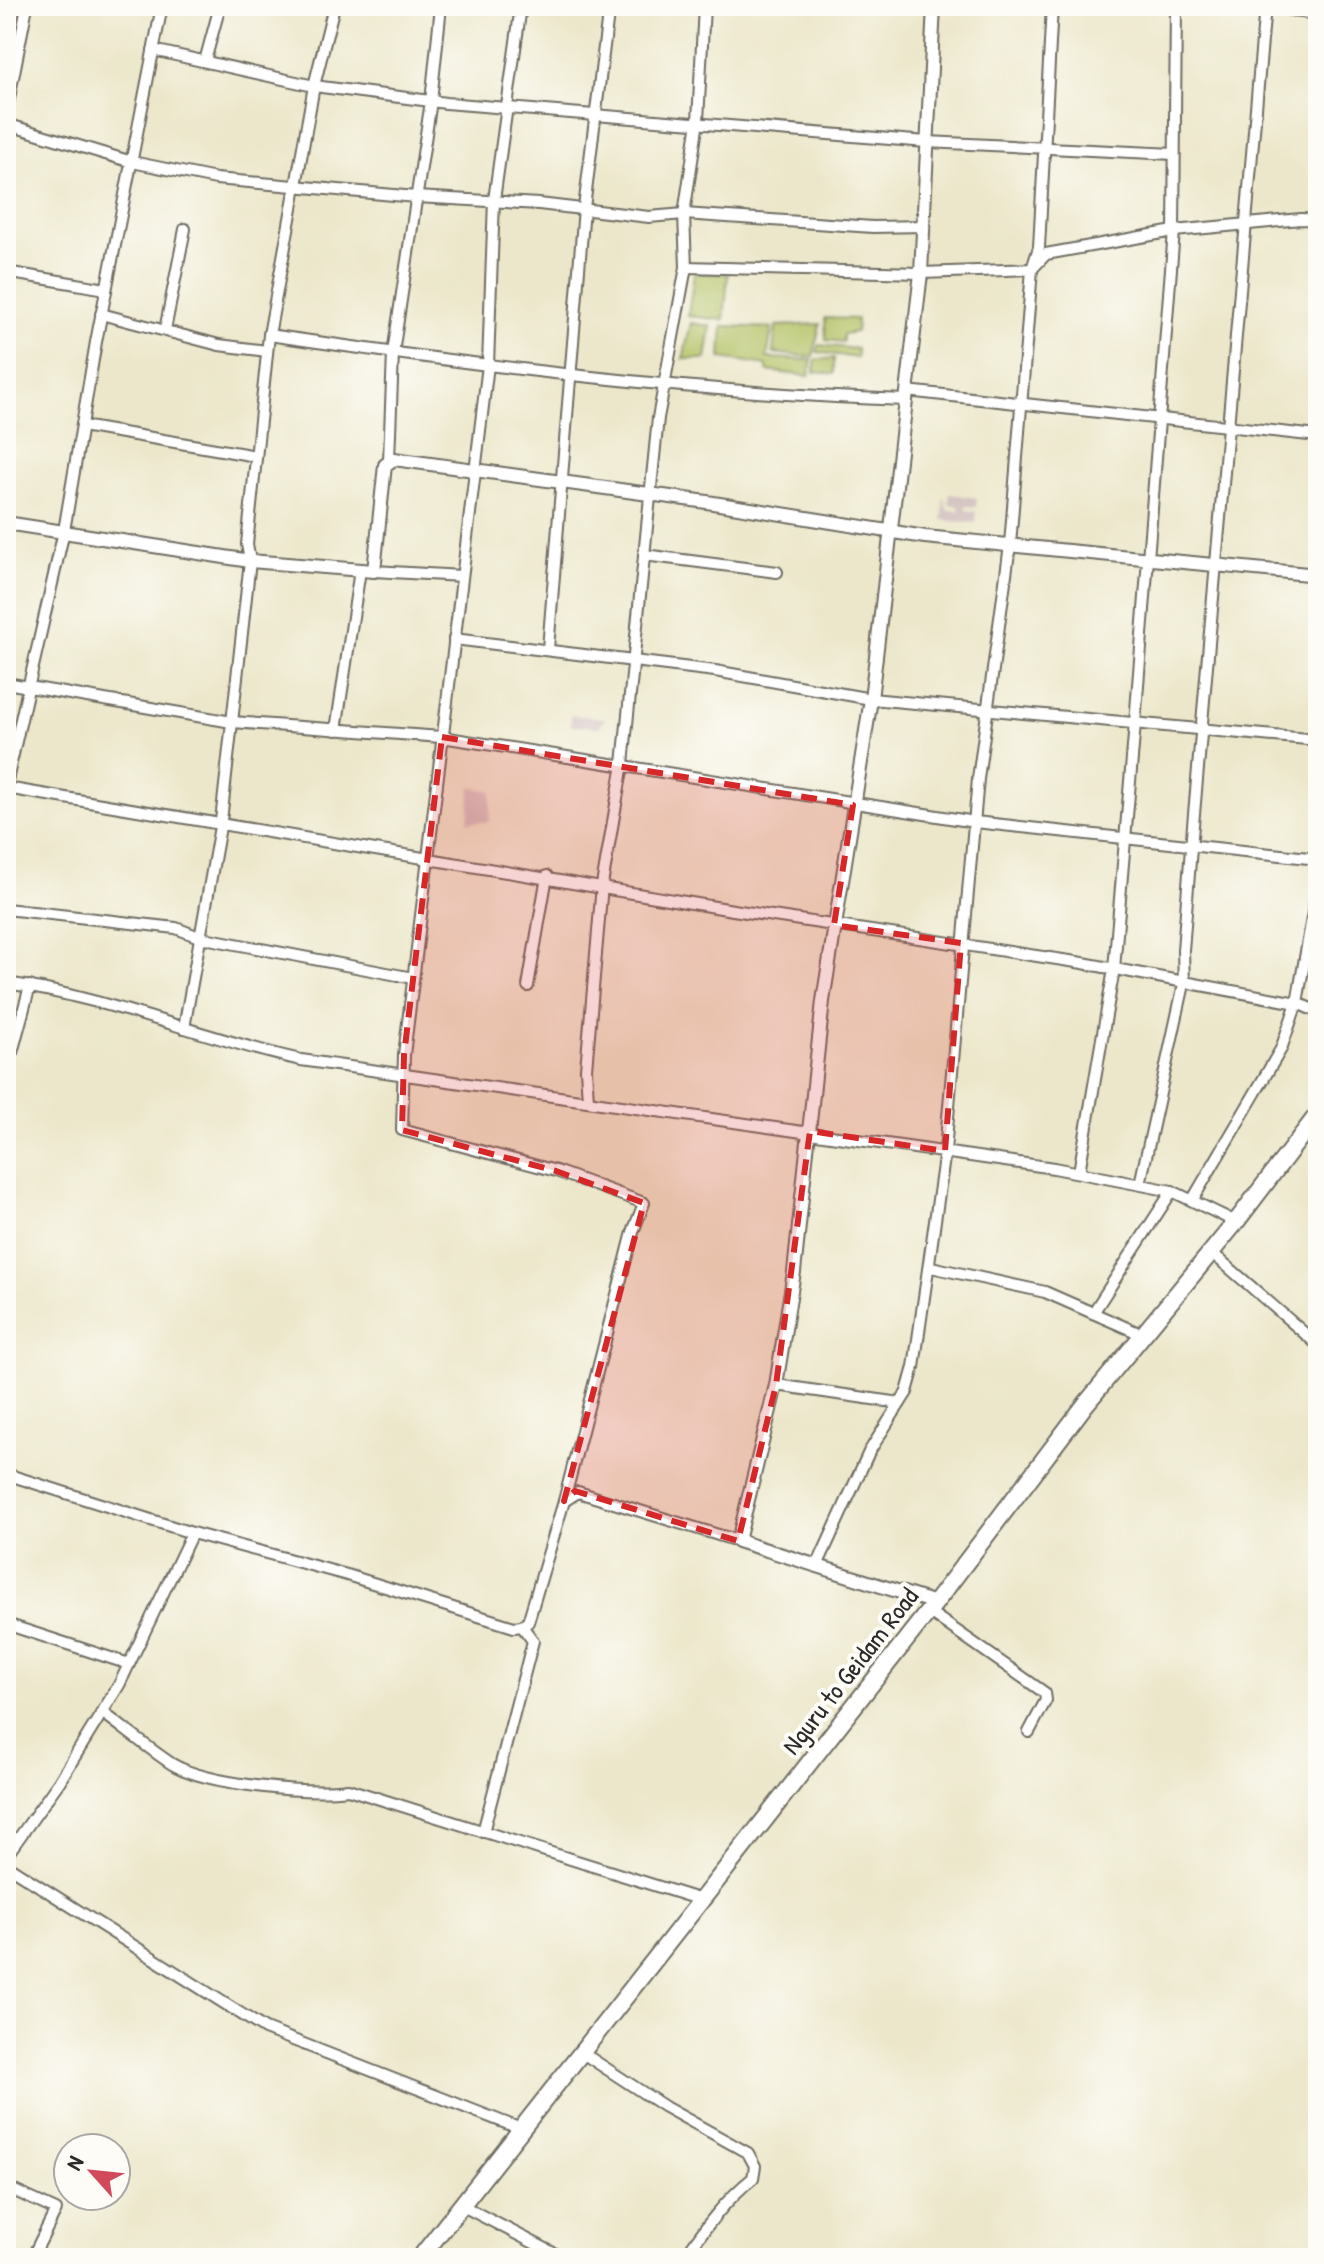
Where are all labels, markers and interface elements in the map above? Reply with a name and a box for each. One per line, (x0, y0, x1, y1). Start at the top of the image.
street label: Nguru to Geidam Road (773, 1580, 926, 1761)
north arrow (52, 2132, 132, 2212)
text: N (58, 2151, 90, 2175)

